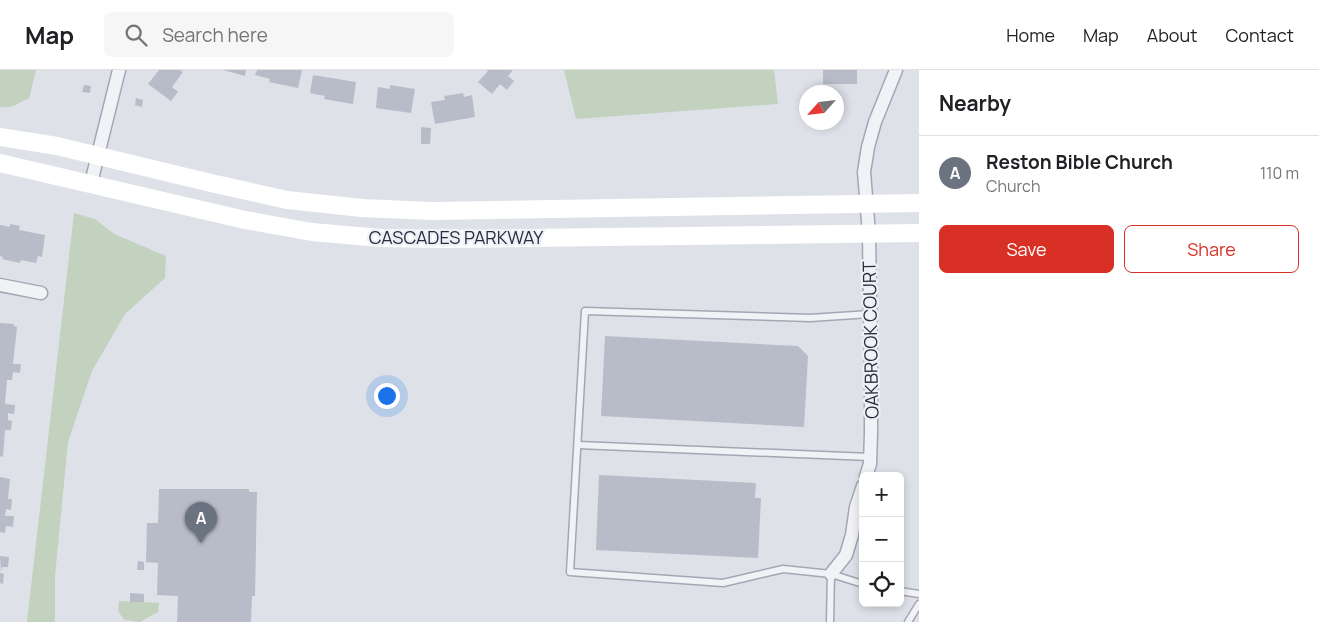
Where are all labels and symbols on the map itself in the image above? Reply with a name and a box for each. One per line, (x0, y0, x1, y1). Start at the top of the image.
north arrow (799, 85, 844, 130)
street label: CASCADES PARKWAY (369, 225, 544, 249)
street label: OAKBROOK COURT (857, 261, 883, 419)
your location (374, 383, 400, 409)
pin: A (185, 502, 217, 543)

